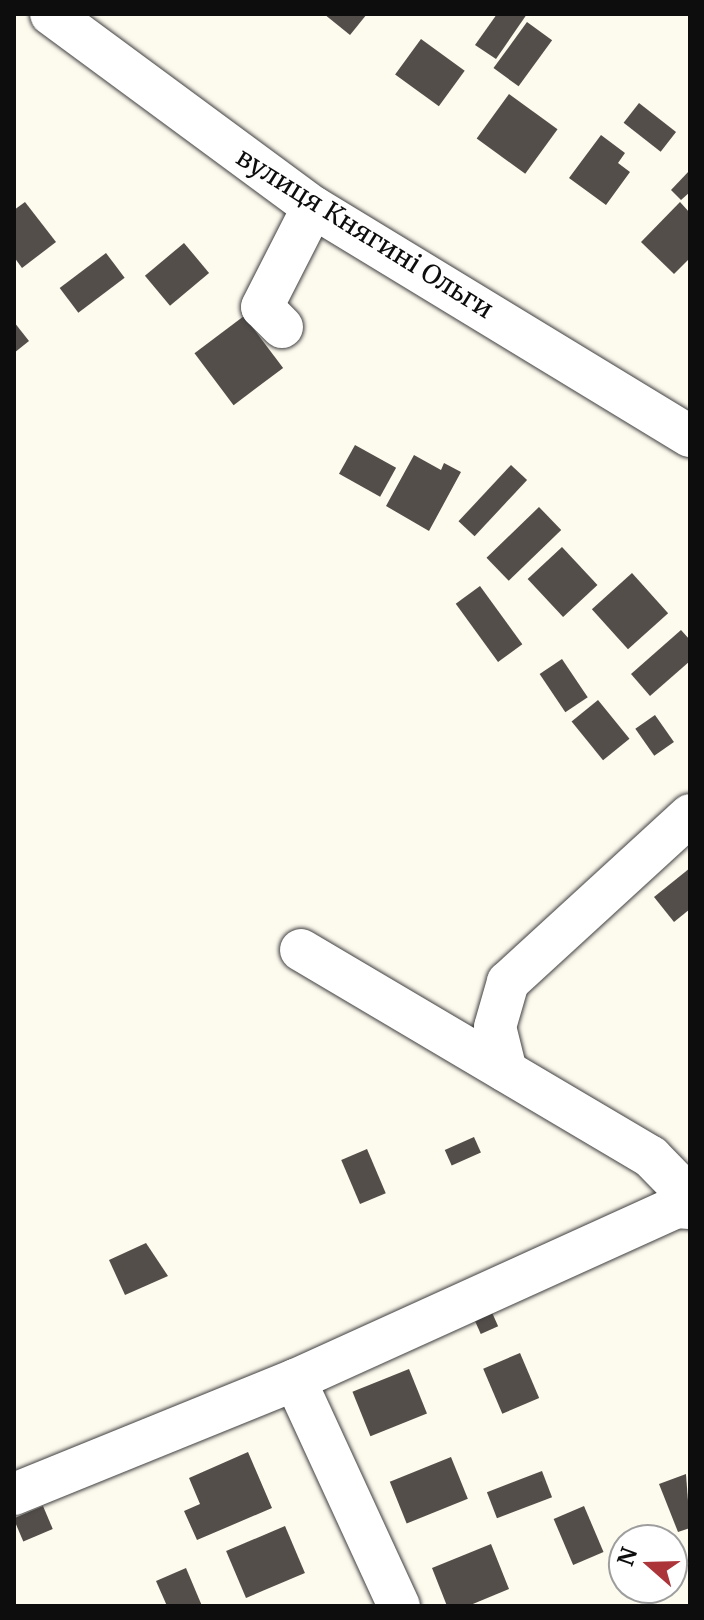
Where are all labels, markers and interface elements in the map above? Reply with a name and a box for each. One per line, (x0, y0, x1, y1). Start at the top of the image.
street label: вулиця Княгині Ольги (231, 141, 499, 325)
north arrow (608, 1524, 688, 1604)
text: N (611, 1544, 643, 1569)

